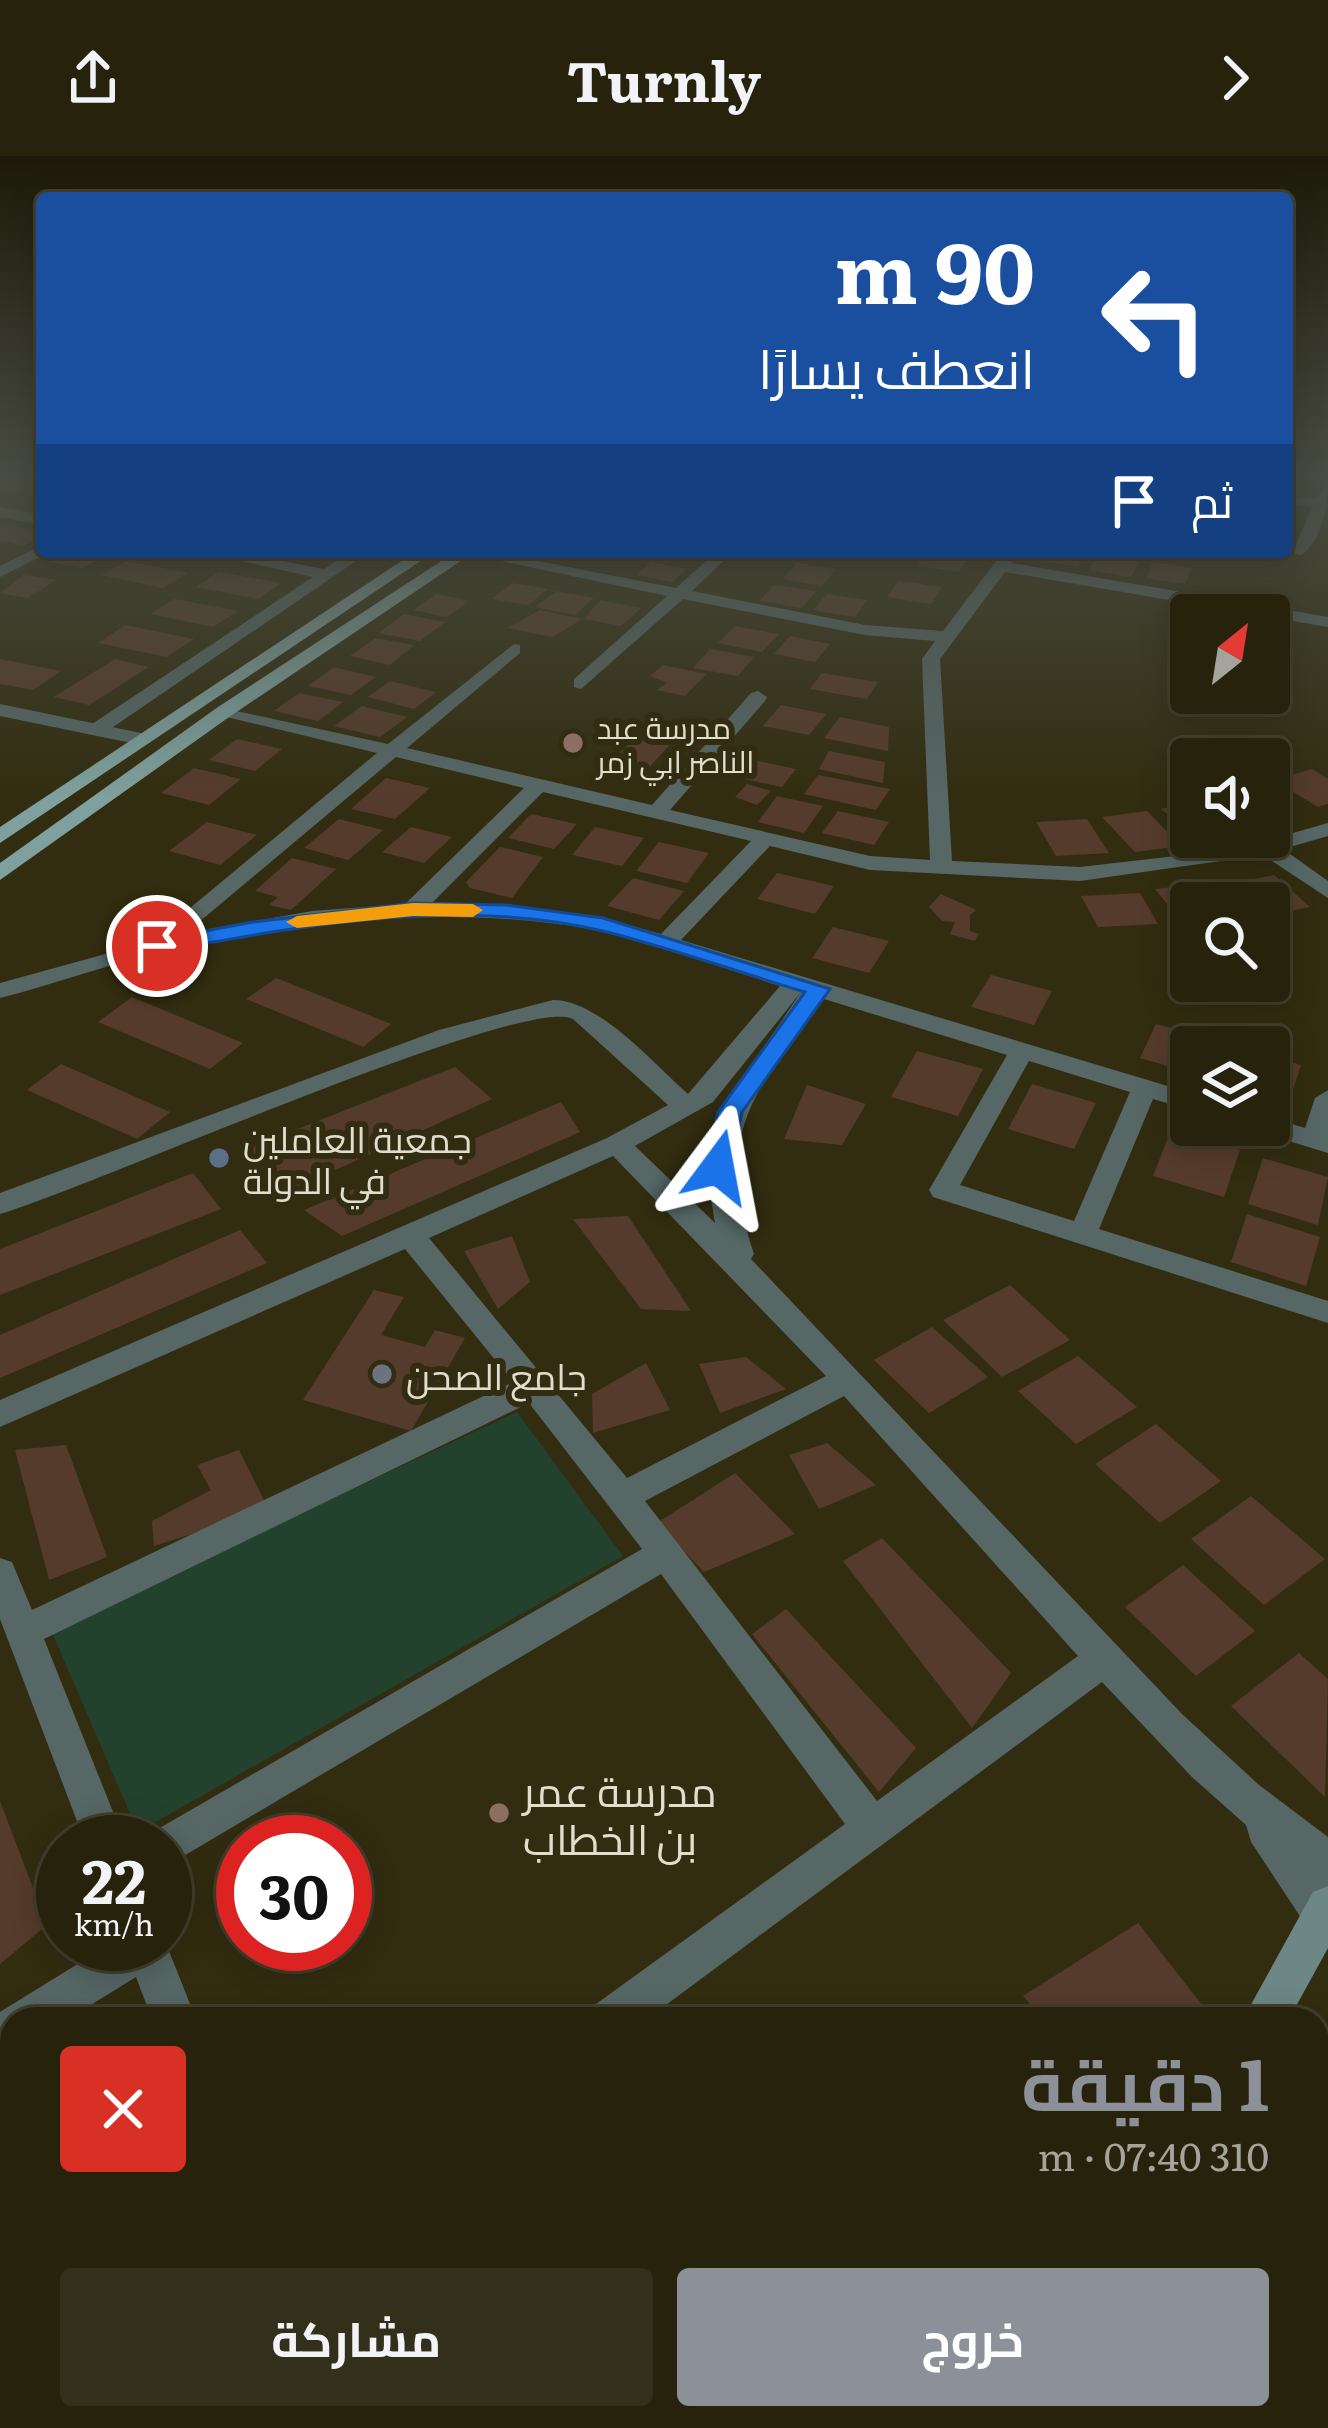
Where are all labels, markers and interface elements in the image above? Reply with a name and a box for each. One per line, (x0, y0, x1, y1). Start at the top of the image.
text: Turnly (567, 38, 761, 119)
icon: share (60, 45, 126, 111)
icon: forward (1202, 45, 1268, 111)
text: 90 m (834, 205, 1035, 330)
icon: left (1077, 240, 1233, 396)
text: انعطف يسارًا (758, 325, 1035, 406)
text: ثم (1191, 465, 1233, 532)
icon: arrive (1101, 468, 1167, 534)
north arrow (1170, 594, 1290, 714)
map controls (1170, 594, 1290, 1146)
place label: مدرسة عبد الناصر ابي زمر (595, 704, 754, 786)
marker: مدرسة عبد الناصر ابي زمر (560, 730, 586, 756)
button: sound (1170, 738, 1290, 858)
button: search (1170, 882, 1290, 1002)
pin (106, 895, 208, 997)
icon: arrive (124, 913, 190, 979)
button: layers (1170, 1026, 1290, 1146)
position arrow (655, 1104, 781, 1230)
place label: جمعية العاملين في الدولة (243, 1111, 472, 1210)
marker: جمعية العاملين في الدولة (206, 1145, 232, 1171)
place label: جامع الصحن (406, 1348, 587, 1402)
marker: جامع الصحن (369, 1361, 395, 1387)
place label: مدرسة عمر بن الخطاب (521, 1758, 717, 1868)
marker: مدرسة عمر بن الخطاب (486, 1800, 512, 1826)
speed limit sign: 30 (216, 1815, 372, 1971)
text: 22 (82, 1833, 146, 1922)
text: km/h (74, 1901, 154, 1945)
text: 1 دقيقة (1021, 2026, 1269, 2133)
button: close (60, 2046, 186, 2172)
text: 310 m · 07:40 (1037, 2125, 1269, 2183)
button: مشاركة (60, 2268, 653, 2406)
button: خروج (677, 2268, 1269, 2406)

